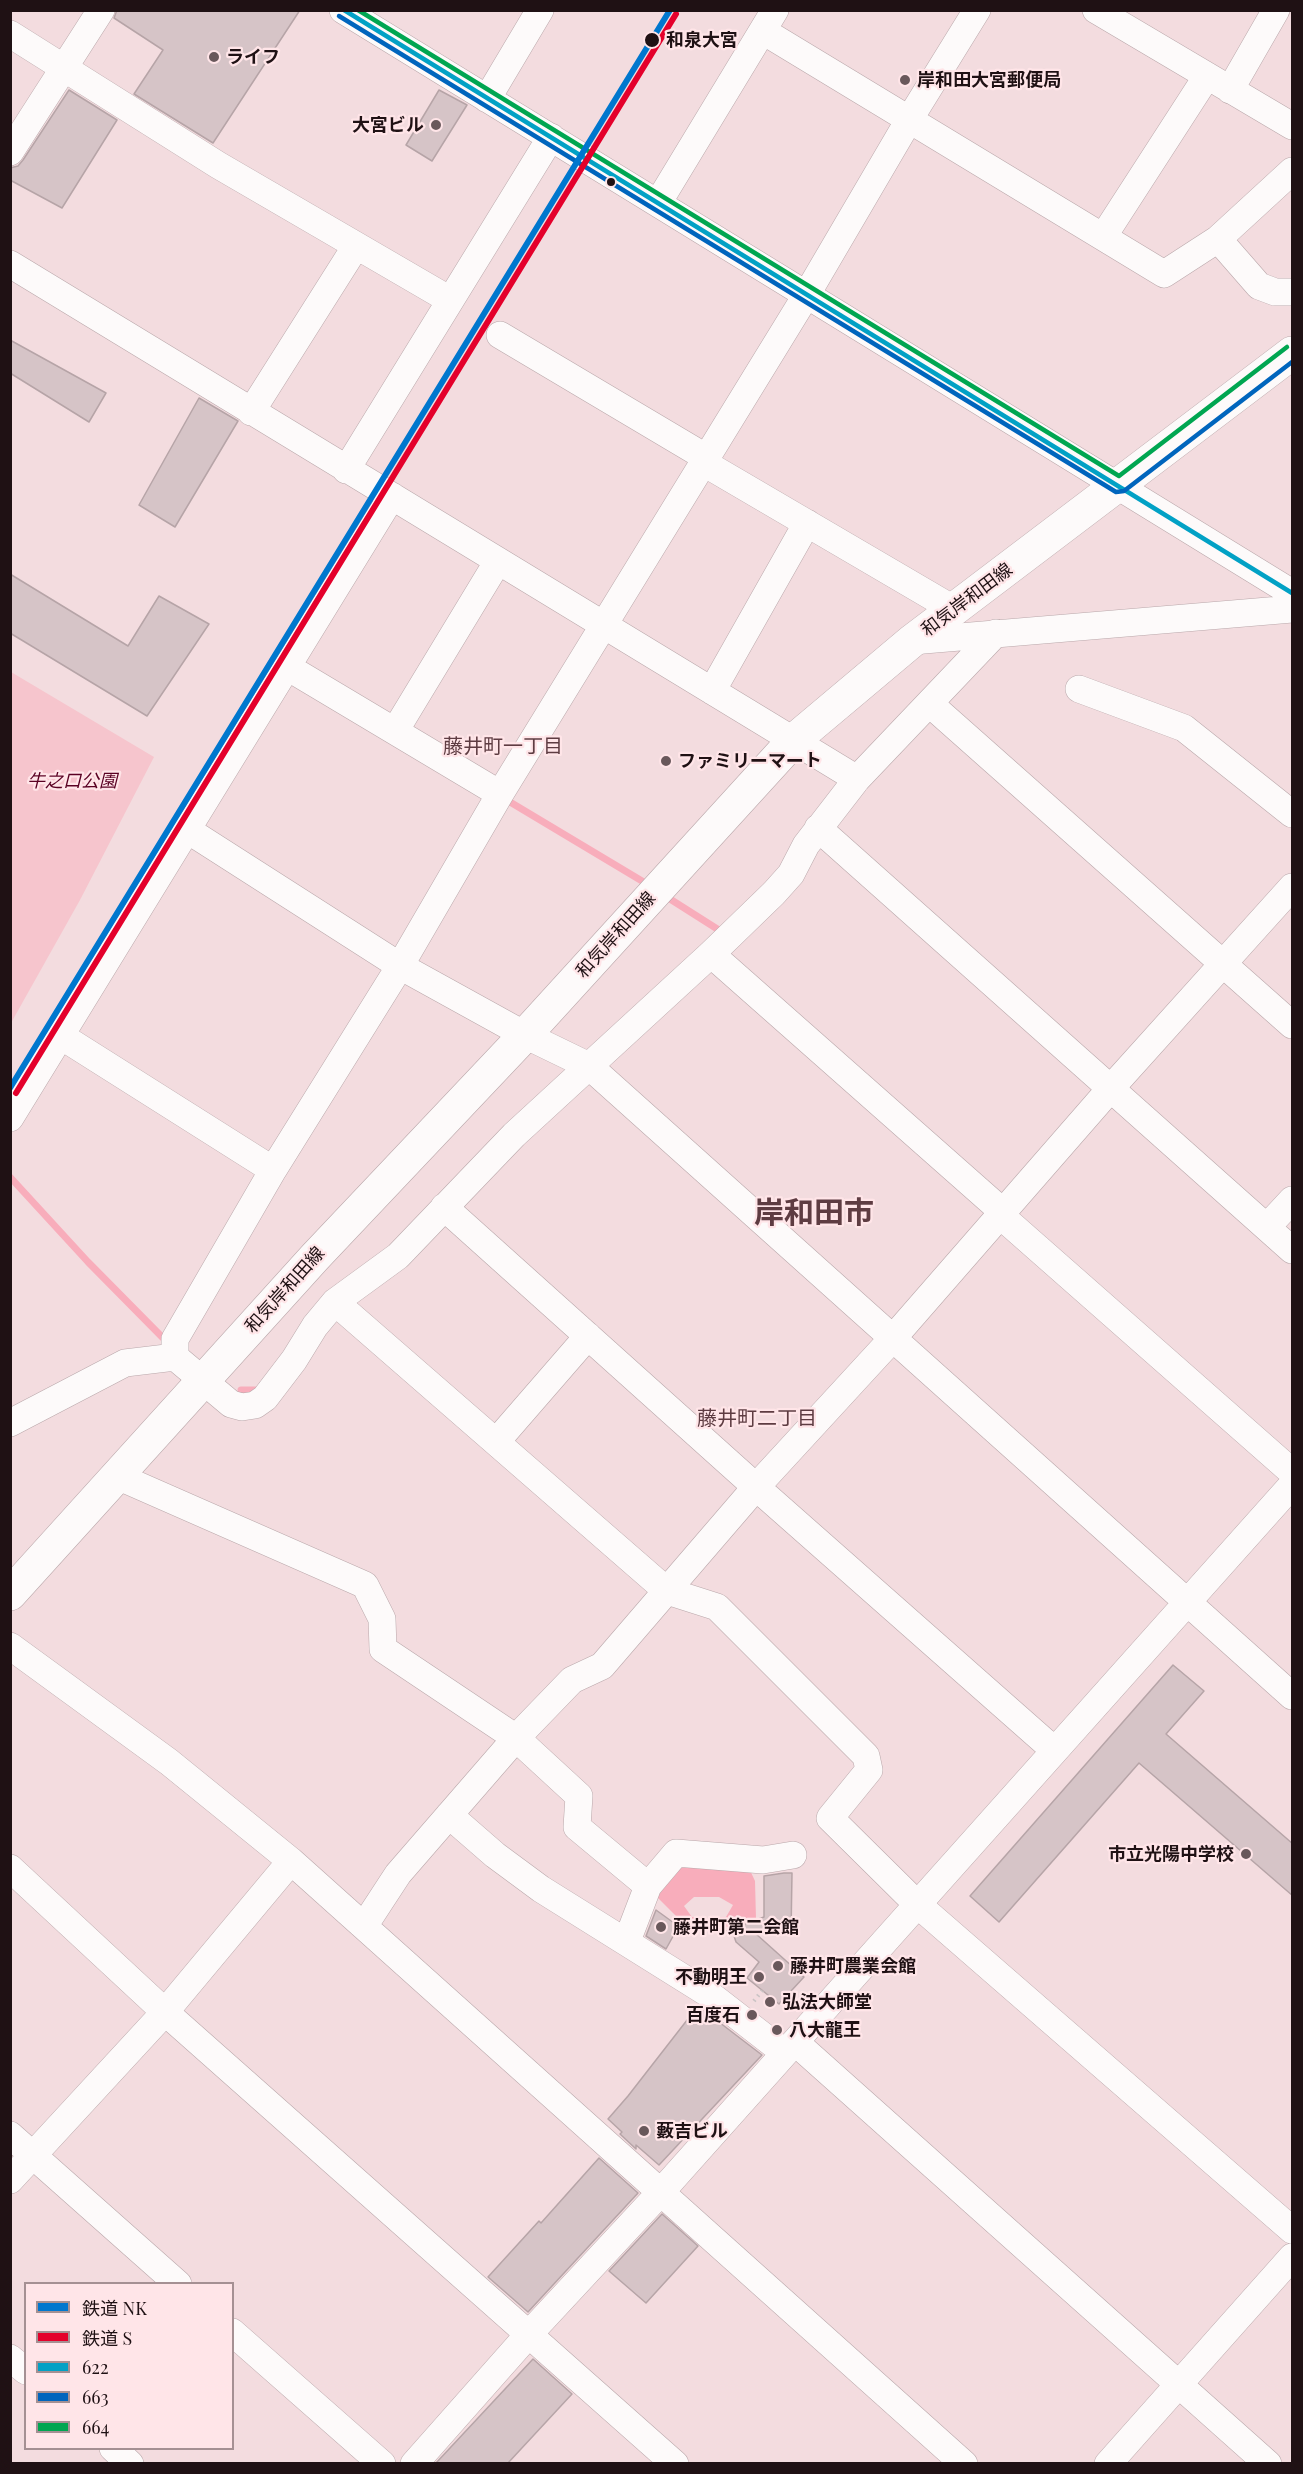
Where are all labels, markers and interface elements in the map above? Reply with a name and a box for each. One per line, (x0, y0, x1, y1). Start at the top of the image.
place label: 和泉大宮 (666, 29, 738, 51)
marker: 和泉大宮 (643, 31, 661, 49)
place label: ライフ (226, 46, 280, 68)
marker: ライフ (207, 50, 221, 64)
place label: 岸和田大宮郵便局 (917, 69, 1061, 91)
marker: 岸和田大宮郵便局 (898, 73, 912, 87)
place label: 大宮ビル (352, 114, 424, 136)
marker: 大宮ビル (429, 118, 443, 132)
unlabelled marker (605, 176, 617, 188)
street label: 和気岸和田線 (917, 559, 1017, 641)
district label: 藤井町一丁目 (443, 735, 563, 759)
place label: ファミリーマート (678, 750, 822, 772)
marker: ファミリーマート (659, 754, 673, 768)
park label: 牛之口公園 (27, 770, 117, 792)
street label: 和気岸和田線 (572, 888, 660, 982)
district label: 岸和田市 (754, 1196, 874, 1232)
street label: 和気岸和田線 (241, 1243, 329, 1337)
district label: 藤井町二丁目 (697, 1407, 817, 1431)
place label: 市立光陽中学校 (1108, 1843, 1234, 1865)
marker: 市立光陽中学校 (1239, 1847, 1253, 1861)
place label: 藤井町第二会館 (673, 1916, 799, 1938)
marker: 藤井町第二会館 (654, 1920, 668, 1934)
place label: 藤井町農業会館 (790, 1955, 916, 1977)
marker: 藤井町農業会館 (771, 1959, 785, 1973)
place label: 不動明王 (675, 1966, 747, 1988)
marker: 不動明王 (752, 1970, 766, 1984)
place label: 弘法大師堂 (782, 1991, 872, 2013)
marker: 弘法大師堂 (763, 1995, 777, 2009)
place label: 百度石 (686, 2004, 740, 2026)
marker: 百度石 (745, 2008, 759, 2022)
place label: 八大龍王 (789, 2019, 861, 2041)
marker: 八大龍王 (770, 2023, 784, 2037)
place label: 藪吉ビル (656, 2120, 728, 2142)
marker: 藪吉ビル (637, 2124, 651, 2138)
legend (24, 2282, 234, 2450)
text: 鉄道 NK (82, 2296, 147, 2320)
text: 鉄道 S (82, 2326, 132, 2350)
text: 622 (82, 2355, 109, 2379)
text: 663 (82, 2385, 109, 2409)
text: 664 (82, 2415, 110, 2439)

